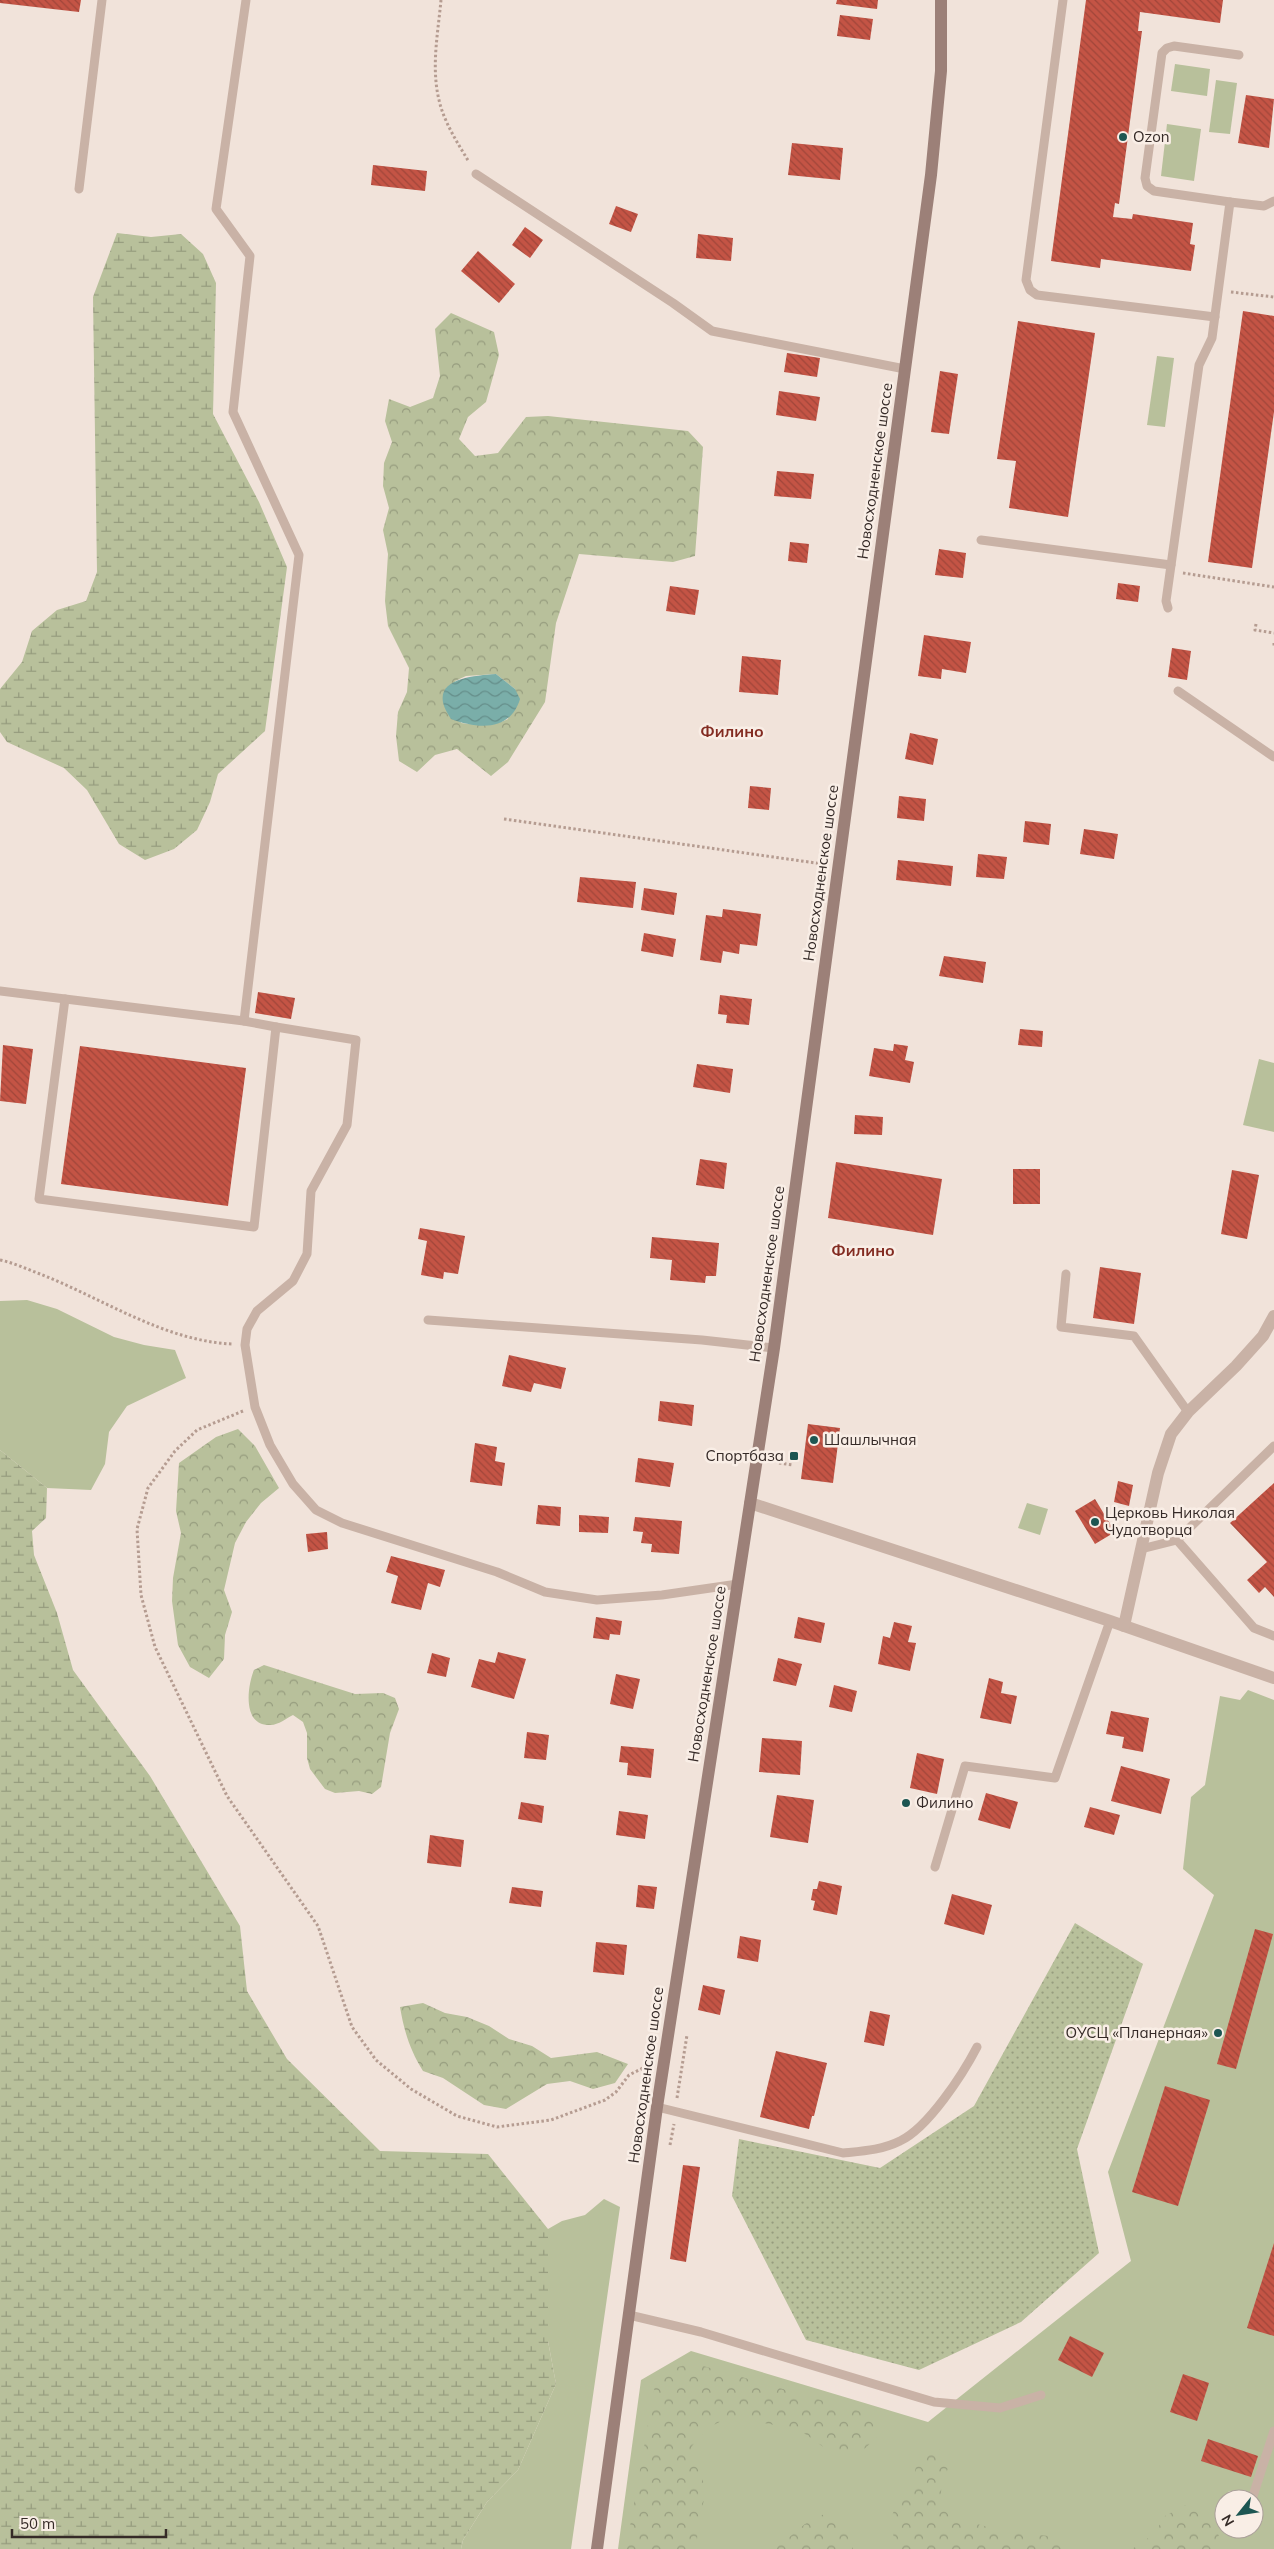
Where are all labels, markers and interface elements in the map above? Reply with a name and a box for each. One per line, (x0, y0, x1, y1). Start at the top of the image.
place label: Ozon (1133, 127, 1170, 146)
marker: Ozon (1117, 131, 1129, 143)
street label: Новосходненское шоссе (853, 381, 896, 560)
district label: Филино (700, 721, 764, 741)
street label: Новосходненское шоссе (799, 783, 842, 962)
street label: Новосходненское шоссе (745, 1184, 788, 1363)
district label: Филино (831, 1240, 895, 1260)
place label: Шашлычная (824, 1430, 916, 1449)
marker: Шашлычная (808, 1434, 820, 1446)
place label: Спортбаза (705, 1446, 784, 1465)
marker: Спортбаза (788, 1450, 800, 1462)
place label: Церковь Николая Чудотворца (1105, 1503, 1235, 1539)
marker: Церковь Николая Чудотворца (1089, 1516, 1101, 1528)
street label: Новосходненское шоссе (683, 1585, 730, 1763)
place label: Филино (916, 1793, 973, 1812)
marker: Филино (900, 1797, 912, 1809)
street label: Новосходненское шоссе (624, 1985, 667, 2164)
place label: ОУСЦ «Планерная» (1065, 2023, 1208, 2042)
marker: ОУСЦ «Планерная» (1212, 2027, 1224, 2039)
north arrow (1214, 2489, 1264, 2539)
scale bar (12, 2506, 166, 2538)
text: N (1217, 2511, 1238, 2530)
text: 50 m (20, 2514, 55, 2533)

